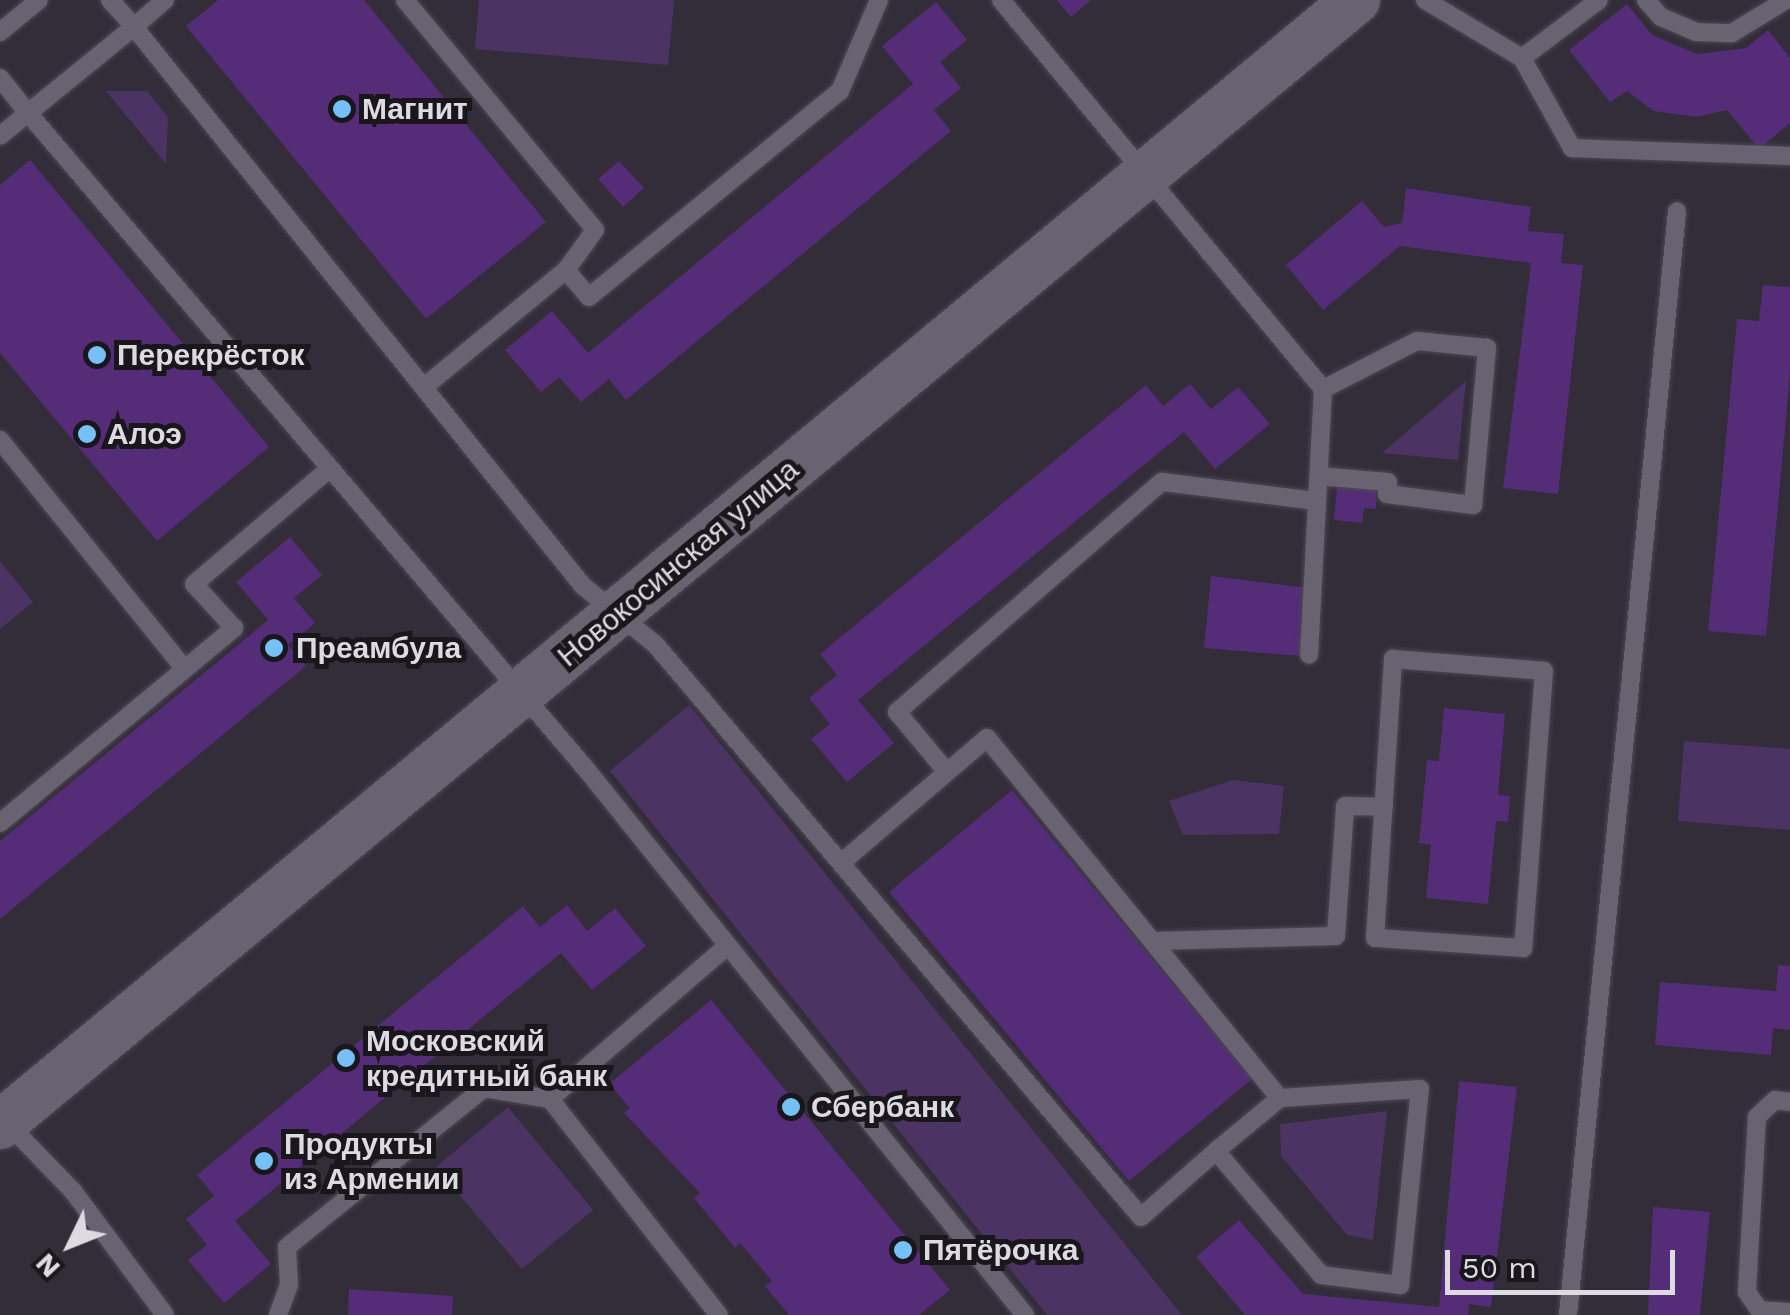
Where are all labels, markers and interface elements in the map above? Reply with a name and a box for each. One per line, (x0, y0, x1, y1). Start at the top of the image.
place label: Магнит (362, 91, 468, 127)
marker: Магнит (331, 98, 353, 120)
place label: Перекрёсток (117, 337, 305, 373)
marker: Перекрёсток (86, 344, 108, 366)
place label: Алоэ (107, 416, 182, 452)
marker: Алоэ (76, 423, 98, 445)
street label: Новокосинская улица (550, 452, 806, 674)
place label: Преамбула (296, 630, 461, 666)
marker: Преамбула (261, 635, 287, 661)
place label: Московский кредитный банк (366, 1023, 607, 1094)
marker: Московский кредитный банк (335, 1047, 357, 1069)
place label: Сбербанк (811, 1089, 954, 1125)
marker: Сбербанк (780, 1096, 802, 1118)
place label: Продукты из Армении (284, 1126, 459, 1196)
marker: Продукты из Армении (253, 1150, 275, 1172)
north arrow (20, 1195, 120, 1295)
scale bar (1450, 1230, 1680, 1292)
place label: Пятёрочка (923, 1232, 1078, 1268)
marker: Пятёрочка (892, 1239, 914, 1261)
text: N (29, 1247, 67, 1285)
text: 50 m (1462, 1250, 1537, 1285)

